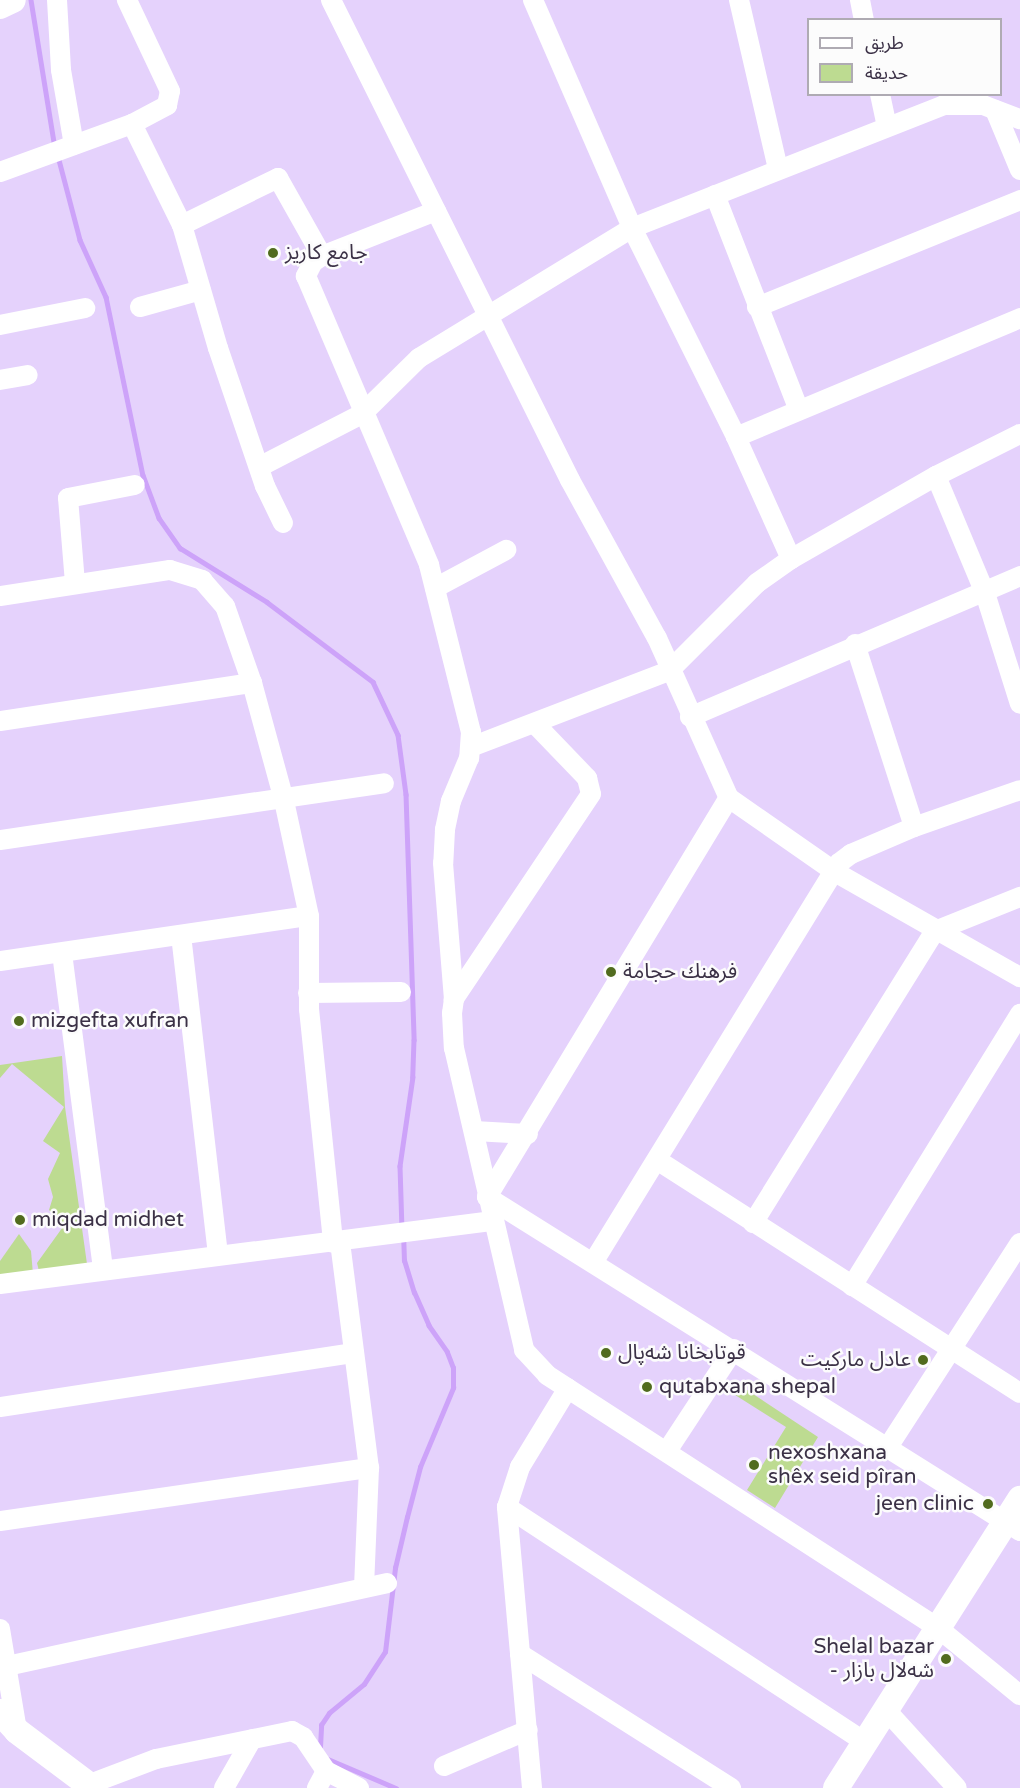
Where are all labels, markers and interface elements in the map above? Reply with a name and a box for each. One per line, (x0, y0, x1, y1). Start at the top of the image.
legend (807, 18, 1002, 96)
text: طريق (865, 32, 904, 54)
text: حديقة (865, 62, 908, 84)
place label: جامع كاريز (285, 240, 368, 266)
marker: جامع كاريز (266, 246, 280, 260)
place label: فرهنك حجامة (623, 959, 737, 985)
marker: فرهنك حجامة (604, 965, 618, 979)
place label: mizgefta xufran (31, 1008, 189, 1034)
marker: mizgefta xufran (12, 1014, 26, 1028)
place label: miqdad midhet (32, 1207, 184, 1233)
marker: miqdad midhet (13, 1213, 27, 1227)
place label: قوتابخانا شەپال (618, 1340, 746, 1366)
marker: قوتابخانا شەپال (599, 1346, 613, 1360)
place label: عادل ماركيت (801, 1347, 911, 1373)
marker: عادل ماركيت (916, 1353, 930, 1367)
place label: qutabxana shepal (659, 1374, 836, 1400)
marker: qutabxana shepal (640, 1380, 654, 1394)
place label: nexoshxana shêx seid pîran (768, 1440, 916, 1490)
marker: nexoshxana shêx seid pîran (745, 1456, 763, 1474)
place label: jeen clinic (876, 1491, 974, 1517)
marker: jeen clinic (979, 1495, 997, 1513)
place label: Shelal bazar - شەلال بازار (813, 1634, 934, 1684)
marker: Shelal bazar - شەلال بازار (939, 1652, 953, 1666)

